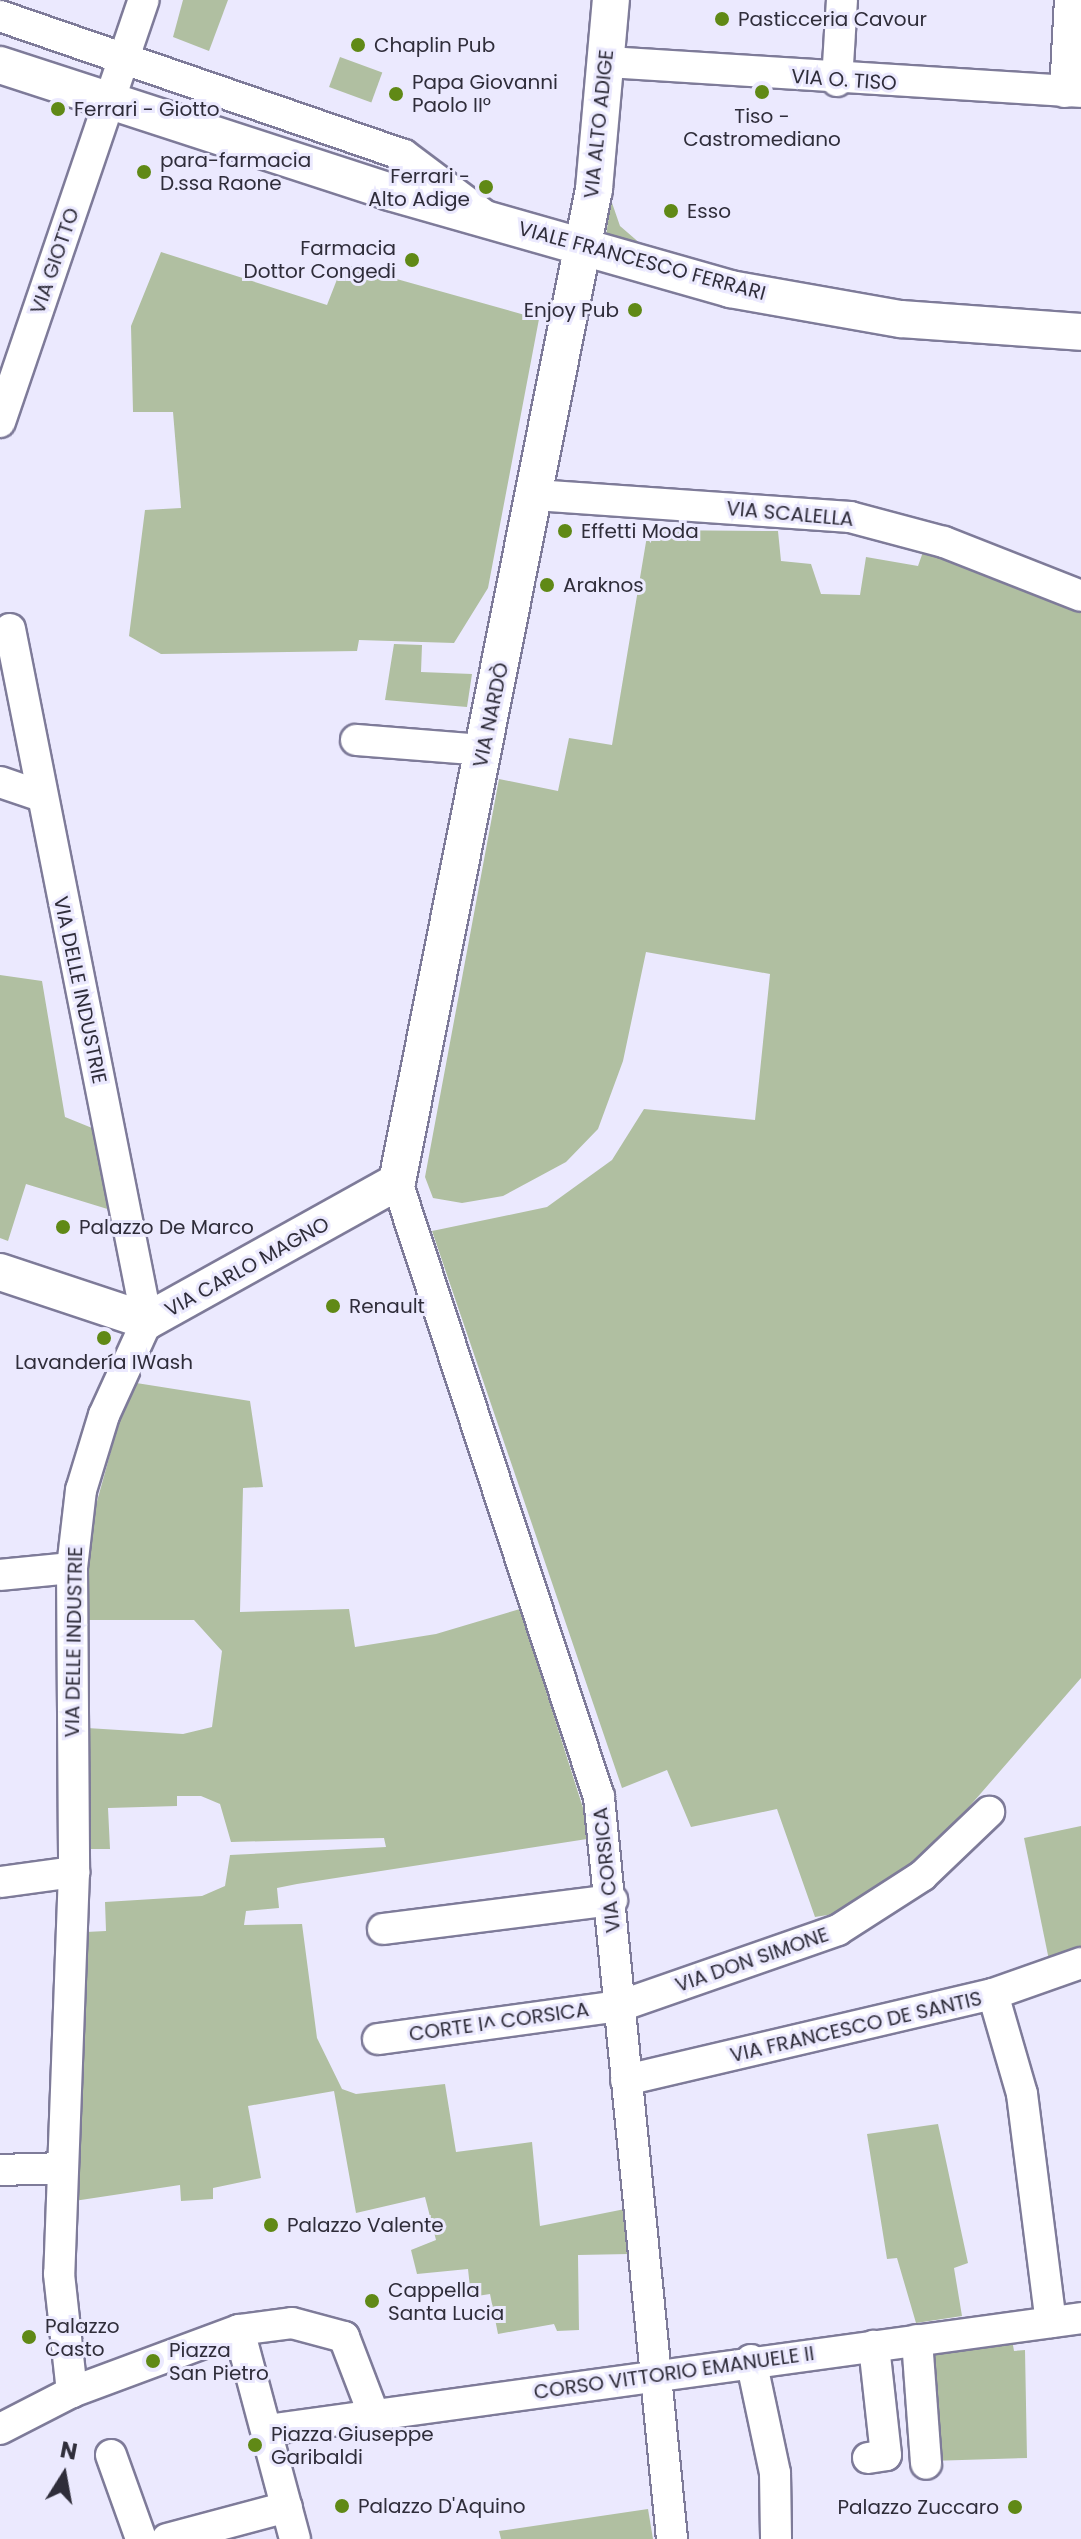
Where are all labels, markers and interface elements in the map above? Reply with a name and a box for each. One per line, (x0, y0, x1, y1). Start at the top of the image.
place label: Pasticceria Cavour (738, 7, 927, 31)
marker: Pasticceria Cavour (713, 10, 731, 28)
place label: Chaplin Pub (374, 33, 495, 57)
marker: Chaplin Pub (349, 36, 367, 54)
street label: VIA ALTO ADIGE (579, 48, 619, 200)
street label: VIA O. TISO (790, 64, 898, 96)
place label: Papa Giovanni Paolo II° (412, 70, 558, 117)
marker: Tiso - Castromediano (753, 83, 771, 101)
marker: Papa Giovanni Paolo II° (387, 85, 405, 103)
place label: Ferrari - Giotto (74, 97, 220, 121)
marker: Ferrari - Giotto (49, 100, 67, 118)
place label: Tiso - Castromediano (683, 104, 841, 151)
place label: para-farmacia D.ssa Raone (160, 148, 311, 195)
marker: para-farmacia D.ssa Raone (135, 163, 153, 181)
place label: Ferrari - Alto Adige (368, 164, 470, 211)
marker: Ferrari - Alto Adige (477, 178, 495, 196)
place label: Esso (687, 199, 731, 223)
marker: Esso (662, 202, 680, 220)
street label: VIA GIOTTO (26, 205, 84, 317)
street label: VIALE FRANCESCO FERRARI (516, 216, 768, 306)
place label: Farmacia Dottor Congedi (244, 236, 396, 283)
marker: Farmacia Dottor Congedi (403, 251, 421, 269)
place label: Enjoy Pub (524, 298, 619, 322)
marker: Enjoy Pub (626, 301, 644, 319)
street label: VIA SCALELLA (725, 496, 855, 532)
place label: Effetti Moda (581, 519, 699, 543)
marker: Effetti Moda (556, 522, 574, 540)
place label: Araknos (563, 573, 644, 597)
marker: Araknos (538, 576, 556, 594)
street label: VIA NARDÒ (468, 660, 514, 770)
street label: VIA DELLE INDUSTRIE (48, 894, 112, 1086)
street label: VIA CARLO MAGNO (161, 1212, 333, 1322)
place label: Palazzo De Marco (79, 1215, 254, 1239)
marker: Palazzo De Marco (54, 1218, 72, 1236)
place label: Renault (349, 1294, 425, 1318)
marker: Renault (324, 1297, 342, 1315)
marker: Lavandería IWash (95, 1329, 113, 1347)
place label: Lavandería IWash (15, 1350, 193, 1374)
street label: VIA DELLE INDUSTRIE (60, 1546, 88, 1738)
street label: VIA CORSICA (588, 1806, 626, 1934)
street label: VIA DON SIMONE (672, 1923, 832, 1997)
street label: VIA FRANCESCO DE SANTIS (728, 1986, 984, 2068)
street label: CORTE I^ CORSICA (407, 1997, 591, 2047)
place label: Palazzo Valente (287, 2213, 444, 2237)
marker: Palazzo Valente (262, 2216, 280, 2234)
place label: Cappella Santa Lucia (388, 2278, 504, 2325)
marker: Cappella Santa Lucia (363, 2292, 381, 2310)
place label: Palazzo Casto (45, 2314, 120, 2361)
marker: Palazzo Casto (20, 2328, 38, 2346)
place label: Piazza San Pietro (169, 2338, 269, 2385)
street label: CORSO VITTORIO EMANUELE II (532, 2341, 816, 2405)
marker: Piazza San Pietro (144, 2352, 162, 2370)
place label: Piazza Giuseppe Garibaldi (271, 2422, 434, 2469)
text: N (58, 2434, 80, 2468)
north arrow (24, 2435, 104, 2515)
marker: Piazza Giuseppe Garibaldi (246, 2436, 264, 2454)
place label: Palazzo D'Aquino (358, 2494, 526, 2518)
place label: Palazzo Zuccaro (837, 2495, 999, 2519)
marker: Palazzo D'Aquino (333, 2497, 351, 2515)
marker: Palazzo Zuccaro (1006, 2498, 1024, 2516)

